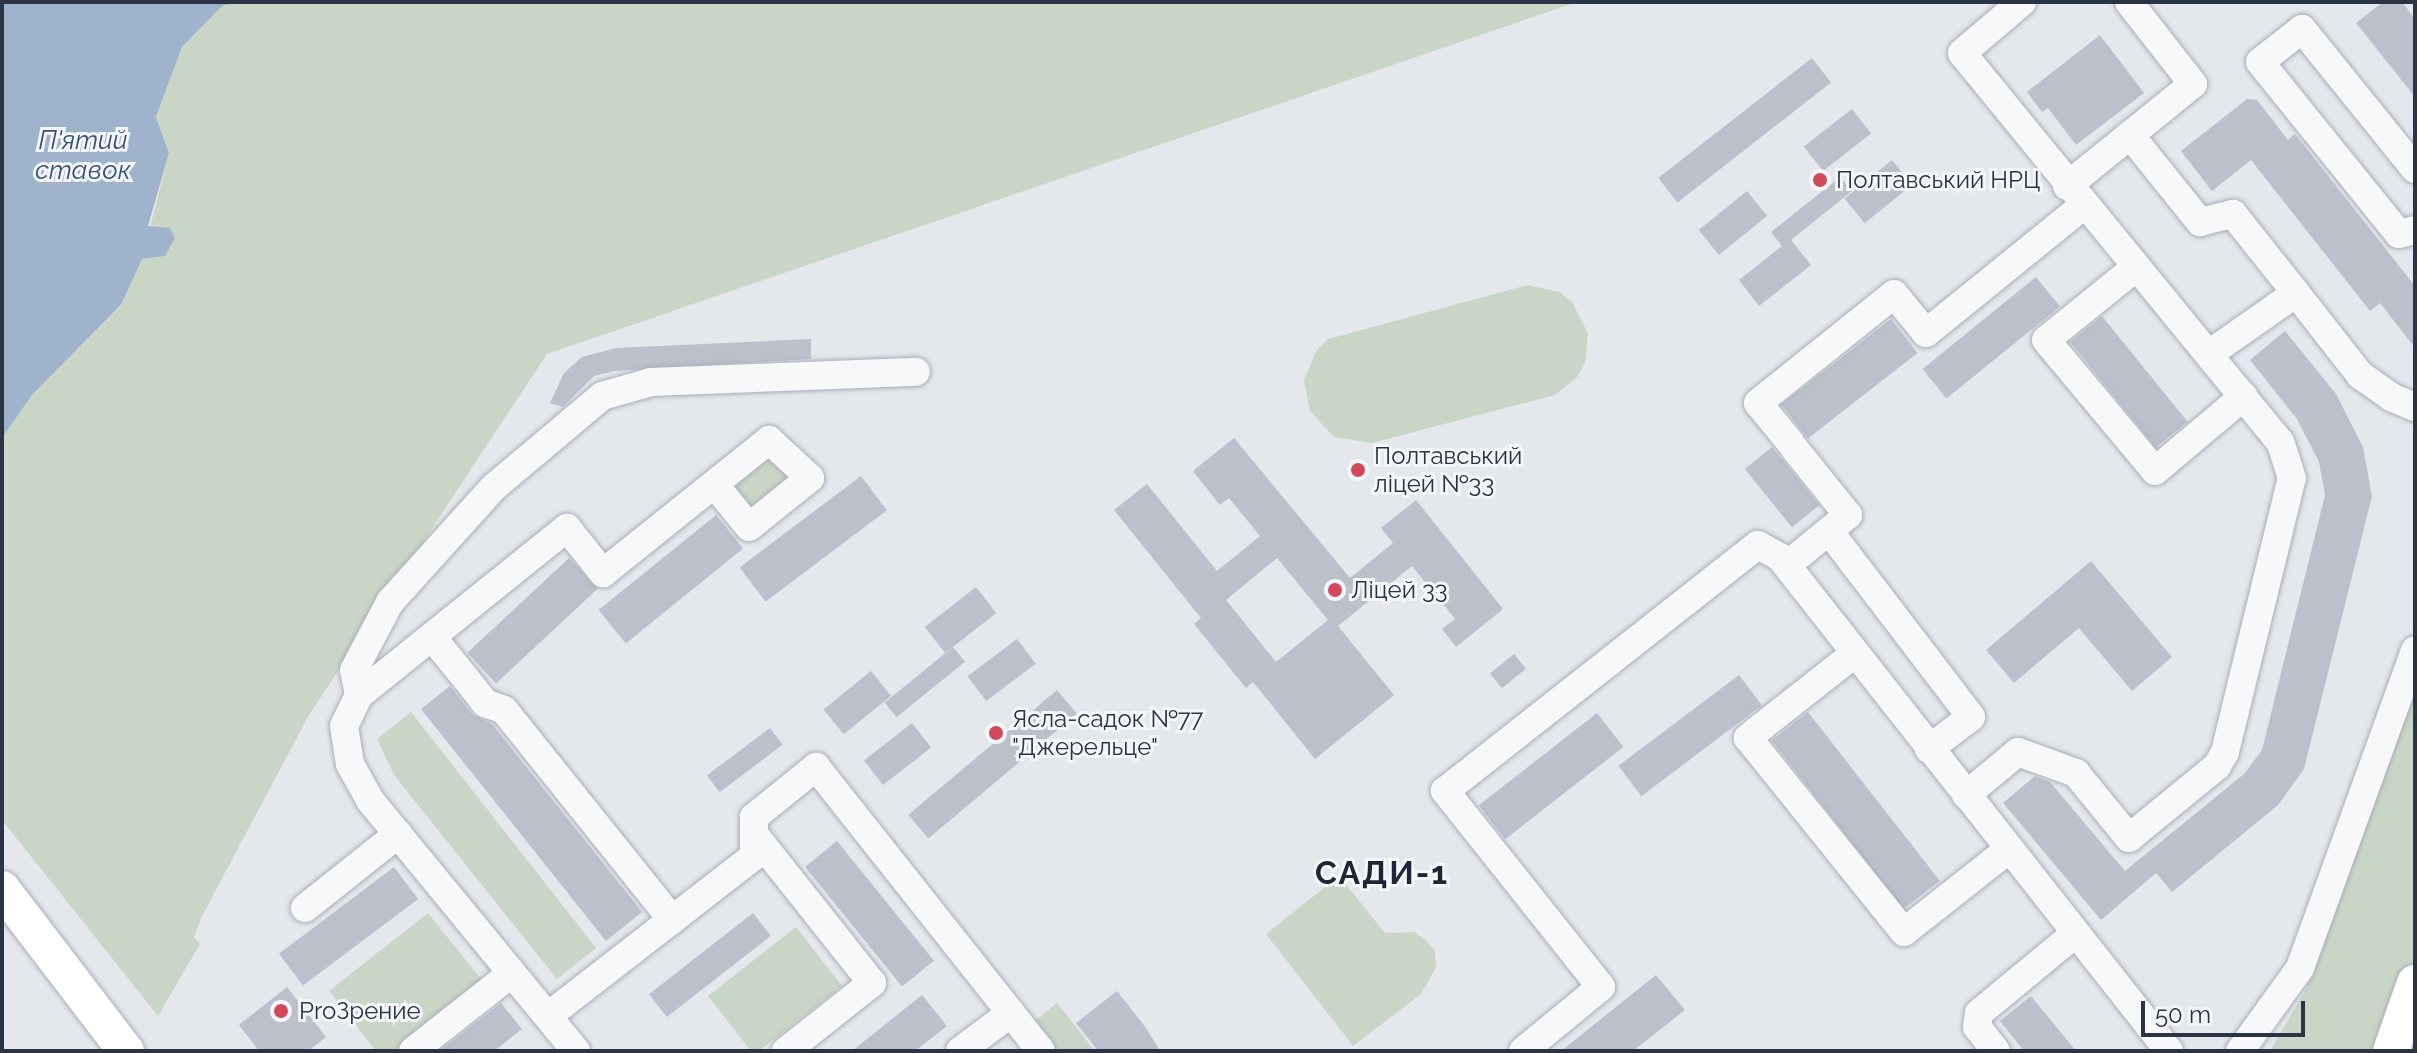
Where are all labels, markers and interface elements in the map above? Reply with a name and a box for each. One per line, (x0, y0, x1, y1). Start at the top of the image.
water label: П'ятий ставок (35, 125, 131, 186)
place label: Полтавський НРЦ (1836, 166, 2041, 194)
marker: Полтавський НРЦ (1811, 171, 1829, 189)
place label: Полтавський ліцей №33 (1374, 442, 1522, 498)
marker: Полтавський ліцей №33 (1349, 461, 1367, 479)
place label: Ліцей 33 (1351, 576, 1448, 604)
marker: Ліцей 33 (1326, 581, 1344, 599)
place label: Ясла-садок №77 "Джерельце" (1012, 705, 1203, 761)
marker: Ясла-садок №77 "Джерельце" (987, 724, 1005, 742)
district label: САДИ-1 (1315, 854, 1449, 892)
scale bar (2145, 985, 2309, 1035)
place label: ProЗрение (299, 997, 421, 1025)
marker: ProЗрение (270, 1000, 292, 1022)
text: 50 m (2155, 1000, 2211, 1029)

